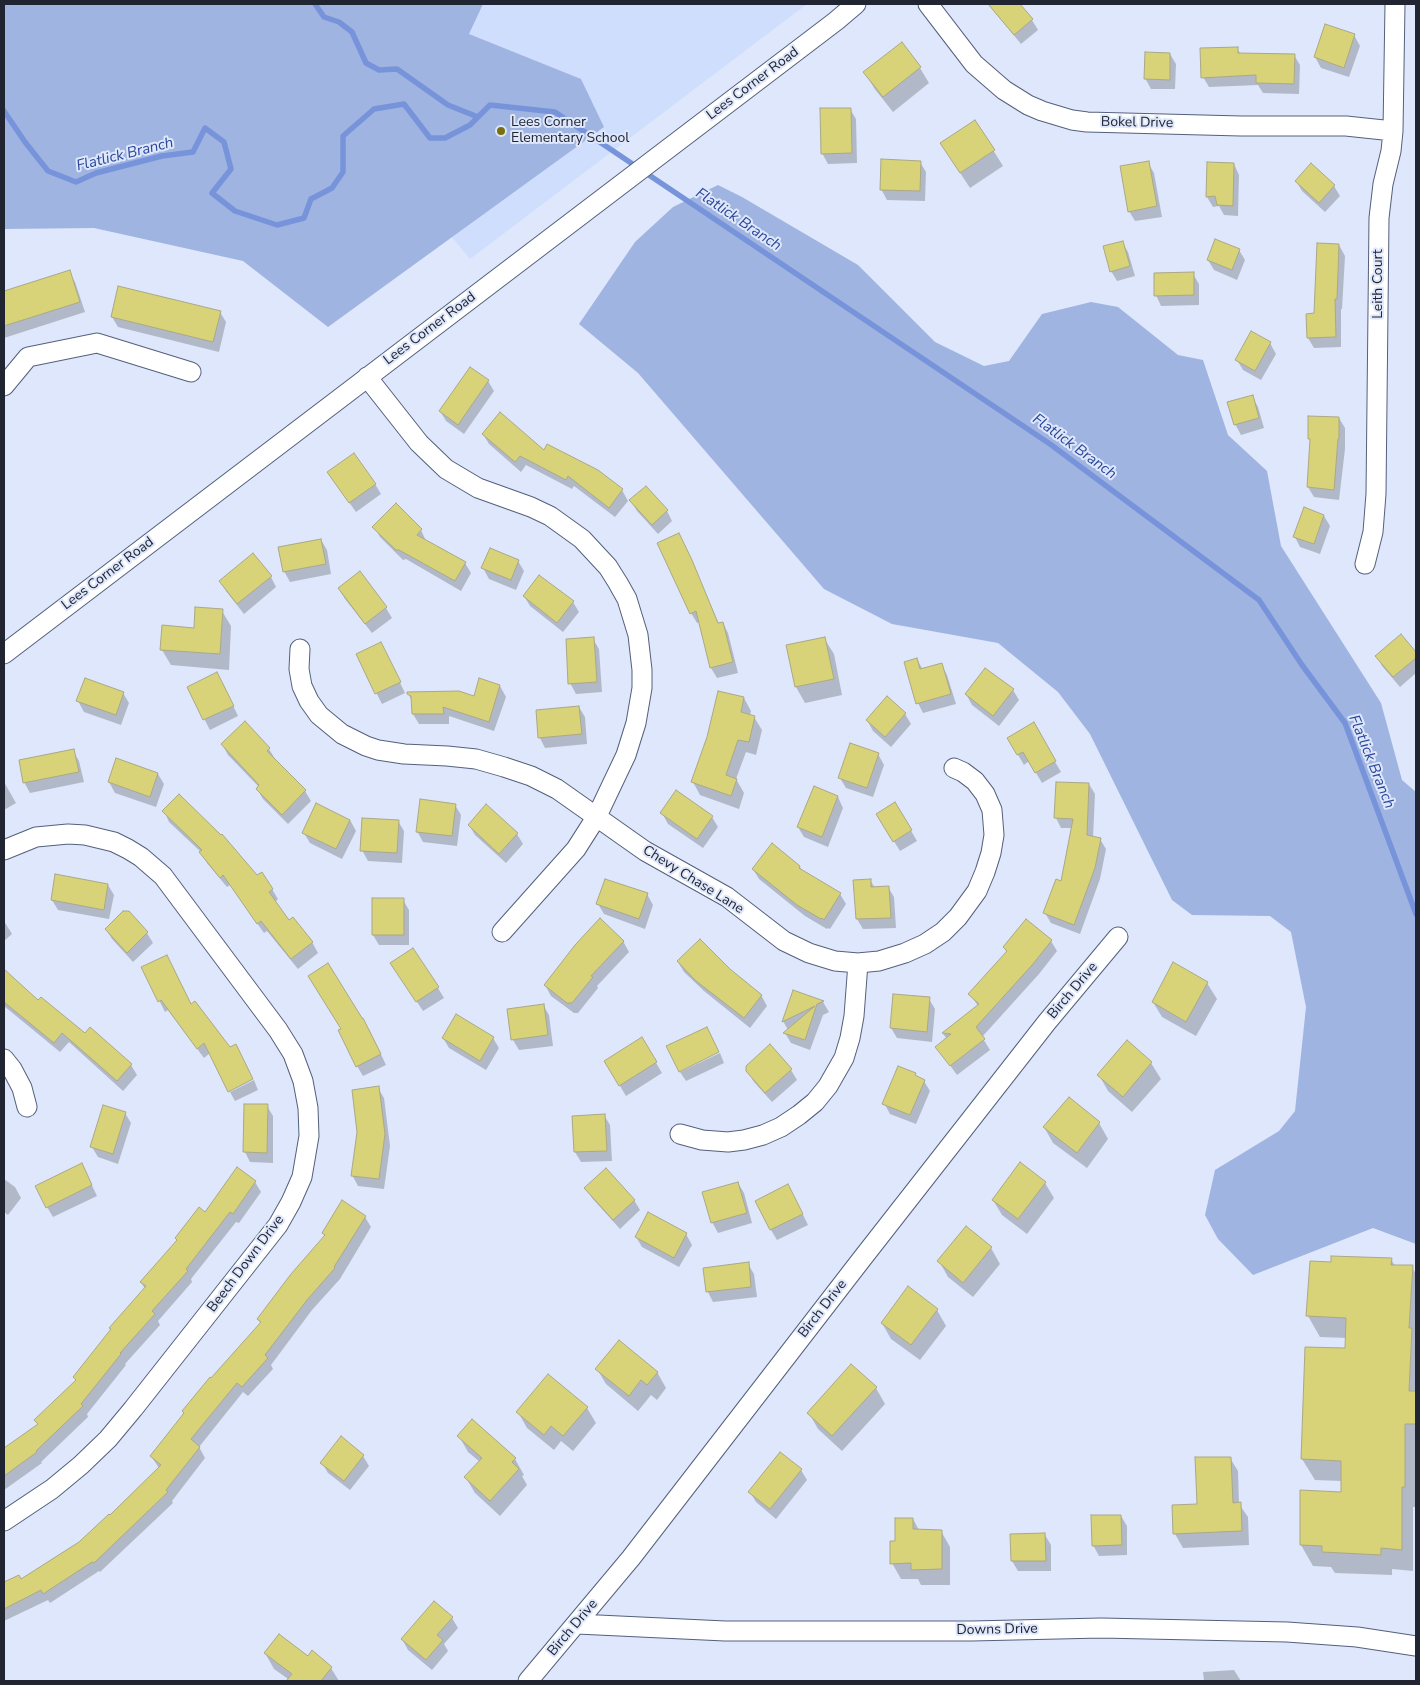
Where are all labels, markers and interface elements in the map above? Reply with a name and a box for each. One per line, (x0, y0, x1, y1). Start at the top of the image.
street label: Lees Corner Road (704, 44, 802, 124)
street label: Bokel Drive (1101, 114, 1173, 132)
place label: Lees Corner Elementary School (511, 115, 629, 148)
marker: Lees Corner Elementary School (495, 125, 507, 137)
water label: Flatlick Branch (75, 134, 175, 176)
water label: Flatlick Branch (692, 185, 784, 255)
street label: Leith Court (1371, 249, 1387, 319)
street label: Lees Corner Road (381, 289, 479, 369)
water label: Flatlick Branch (1028, 410, 1120, 484)
street label: Lees Corner Road (59, 534, 157, 614)
water label: Flatlick Branch (1344, 713, 1398, 811)
street label: Chevy Chase Lane (639, 842, 747, 918)
street label: Birch Drive (1044, 959, 1102, 1023)
street label: Beech Down Drive (204, 1212, 288, 1316)
street label: Birch Drive (795, 1277, 851, 1341)
street label: Birch Drive (544, 1596, 602, 1660)
street label: Downs Drive (956, 1621, 1038, 1639)

